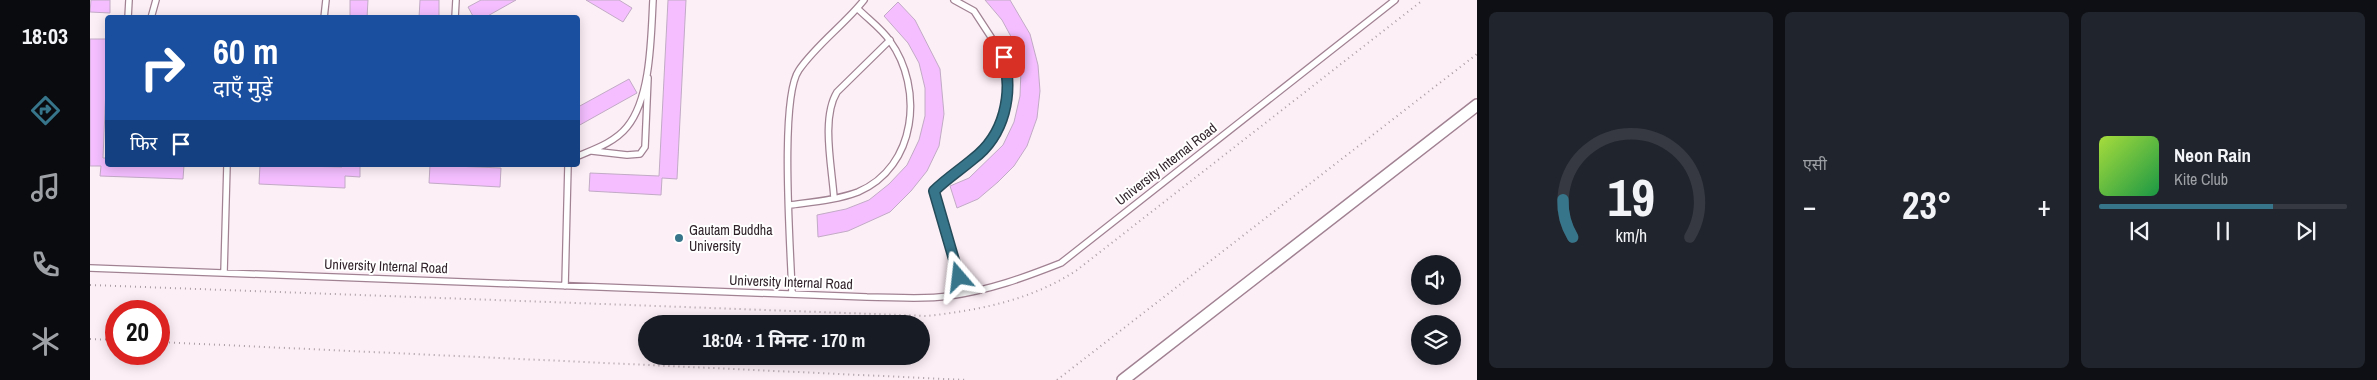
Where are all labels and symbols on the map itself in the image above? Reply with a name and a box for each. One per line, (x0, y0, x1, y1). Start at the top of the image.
pin (983, 36, 1025, 78)
street label: University Internal Road (1112, 119, 1220, 209)
place label: Gautam Buddha University (689, 221, 773, 255)
marker: Gautam Buddha University (673, 232, 685, 244)
position arrow (932, 250, 984, 302)
street label: University Internal Road (324, 255, 448, 277)
street label: University Internal Road (729, 271, 853, 293)
speed limit sign: 20 (105, 300, 170, 365)

